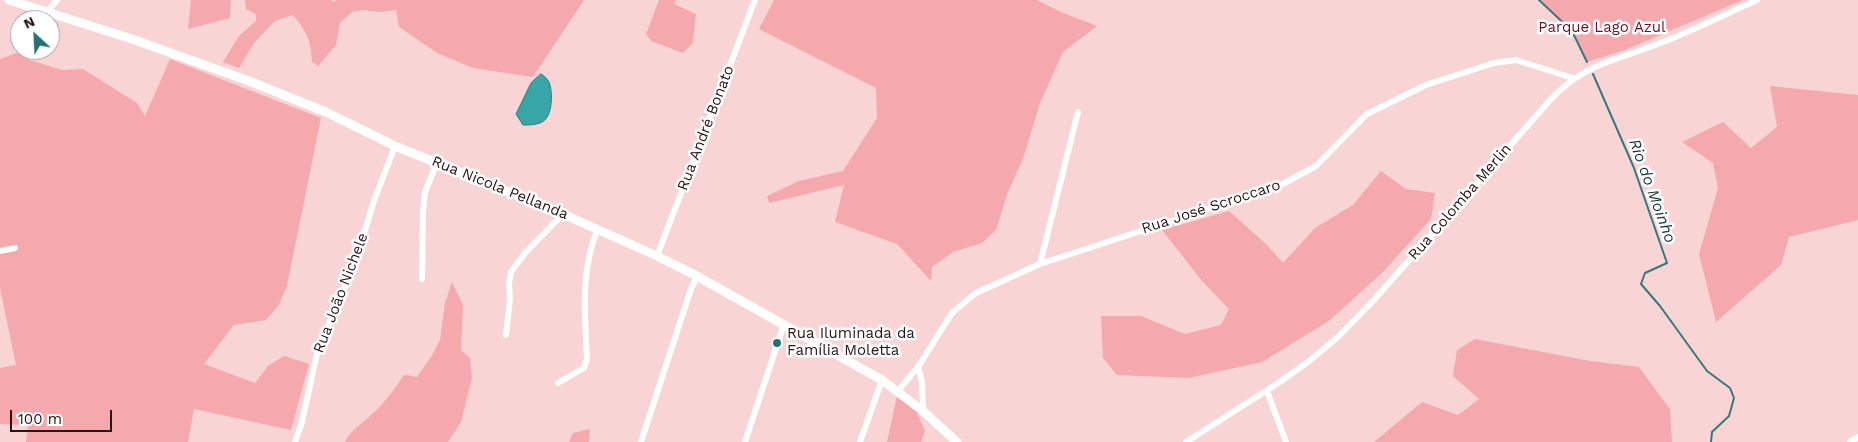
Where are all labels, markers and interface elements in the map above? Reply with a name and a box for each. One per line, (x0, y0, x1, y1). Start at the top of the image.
north arrow (10, 10, 60, 60)
text: N (21, 13, 37, 32)
park label: Parque Lago Azul (1538, 19, 1666, 37)
street label: Rua André Bonato (674, 63, 738, 193)
water label: Rio do Moinho (1624, 136, 1680, 246)
street label: Rua Colomba Merlin (1405, 140, 1515, 264)
street label: Rua Nicola Pellanda (429, 152, 571, 224)
street label: Rua José Scroccaro (1139, 176, 1283, 238)
street label: Rua João Nichele (310, 230, 372, 356)
place label: Rua Iluminada da Família Moletta (787, 325, 915, 360)
marker: Rua Iluminada da Família Moletta (771, 337, 783, 349)
scale bar (12, 400, 115, 432)
text: 100 m (18, 410, 62, 428)

